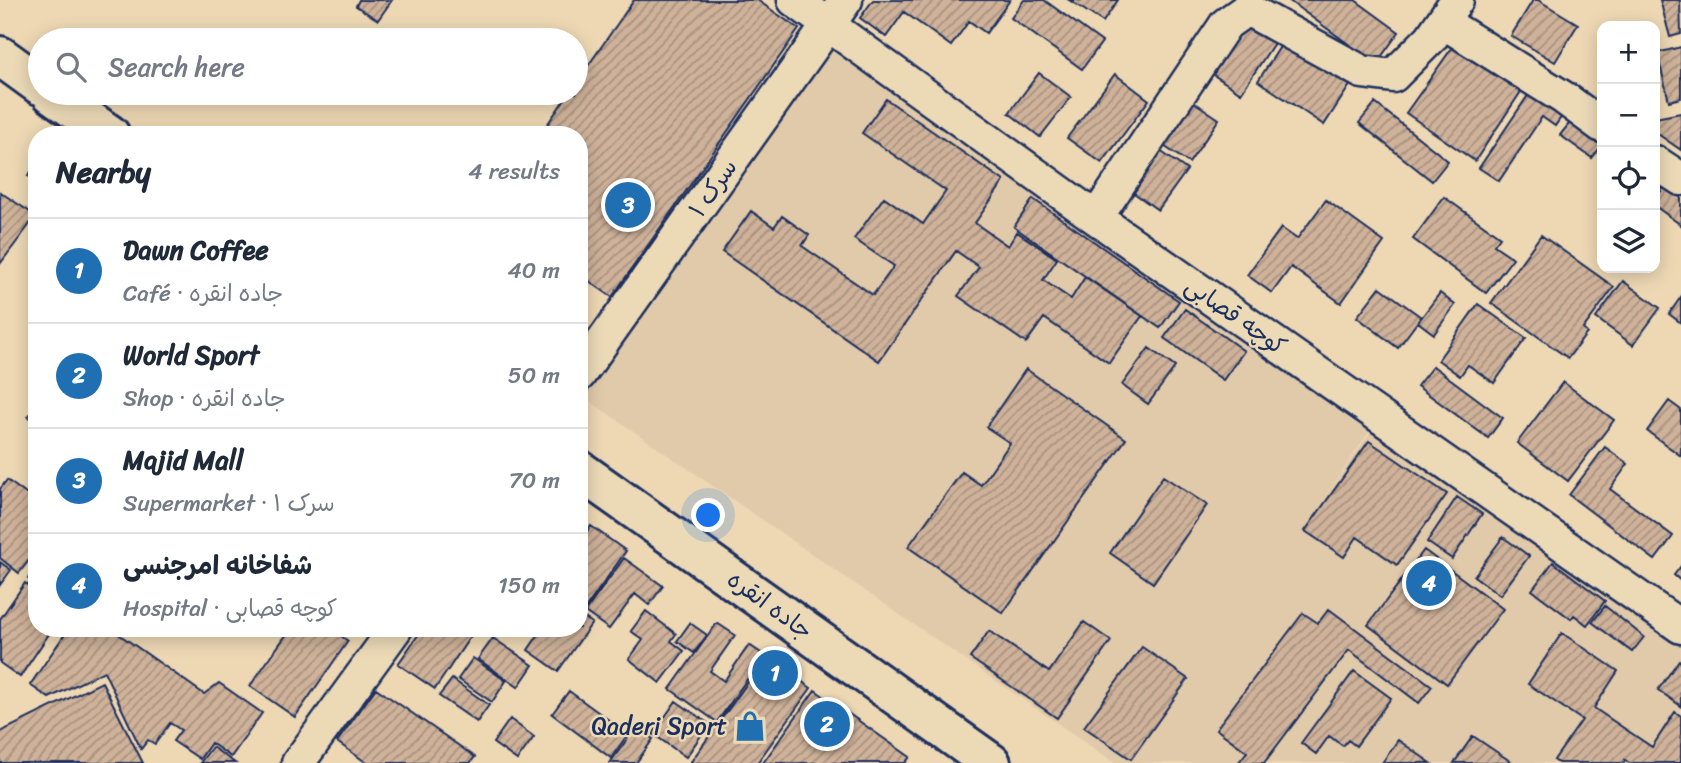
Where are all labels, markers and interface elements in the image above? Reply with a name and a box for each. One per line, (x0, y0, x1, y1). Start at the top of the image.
map controls (1597, 21, 1660, 273)
button: + (1597, 21, 1660, 84)
search box (28, 28, 588, 105)
text: Search here (108, 44, 245, 90)
icon: search (52, 48, 90, 86)
button: − (1597, 84, 1660, 147)
text: Nearby (56, 145, 151, 199)
button: locate (1597, 147, 1660, 210)
street label: سرک ۱ (677, 150, 749, 226)
text: 4 results (468, 151, 560, 192)
pin: 3 (605, 179, 651, 231)
button: layers (1597, 210, 1660, 273)
text: Dawn Coffee (123, 227, 269, 273)
text: 1 (74, 250, 84, 291)
text: 40 m (507, 250, 560, 291)
street label: کوچه قصابی (1176, 265, 1296, 367)
text: Café · جاده انقره (123, 273, 283, 314)
text: World Sport (123, 332, 259, 378)
text: 2 (72, 355, 86, 396)
text: 50 m (508, 355, 560, 396)
text: Shop · جاده انقره (123, 378, 286, 419)
text: Majid Mall (123, 437, 243, 483)
text: 3 (73, 460, 85, 501)
text: 70 m (509, 460, 560, 501)
text: Supermarket · سرک ۱ (123, 483, 335, 524)
your location (691, 498, 725, 532)
text: شفاخانه امرجنسی (123, 542, 312, 588)
pin: 4 (1406, 557, 1452, 609)
street label: جاده انقره (718, 559, 822, 651)
text: 4 (72, 565, 86, 606)
text: 150 m (498, 565, 560, 606)
text: Hospital · کوچه قصابی (123, 588, 337, 629)
pin: 1 (752, 647, 798, 699)
pin: 2 (804, 698, 850, 750)
place label: Qaderi Sport (591, 705, 727, 747)
shop icon: Qaderi Sport (733, 709, 767, 743)

